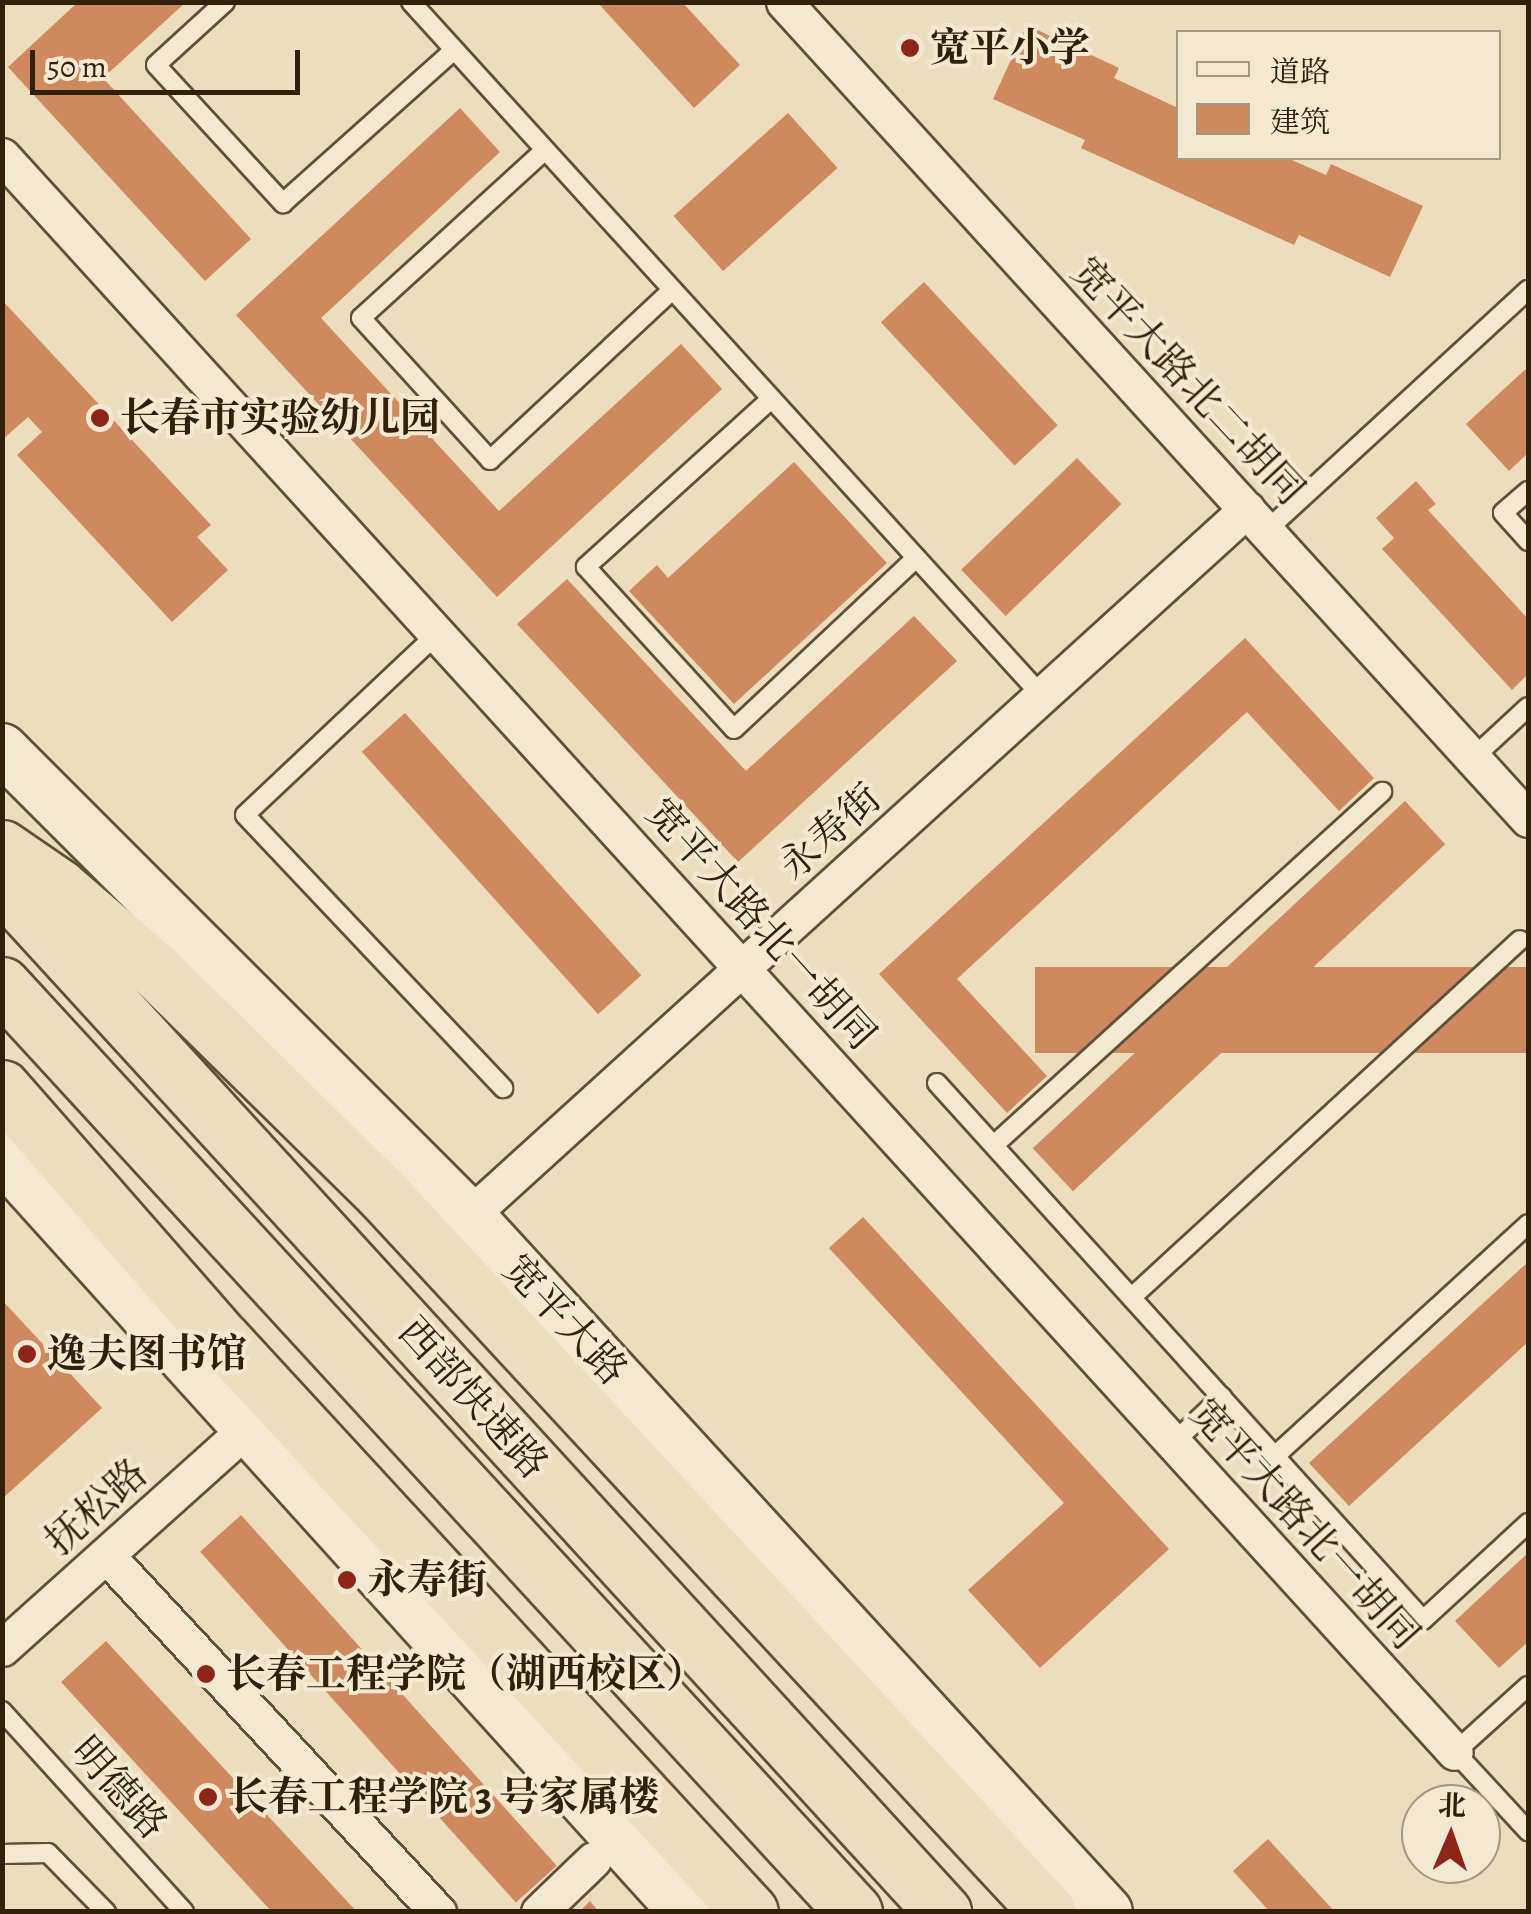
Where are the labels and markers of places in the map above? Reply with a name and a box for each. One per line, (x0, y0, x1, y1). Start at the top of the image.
place label: 宽平小学 (930, 24, 1090, 72)
marker: 宽平小学 (899, 37, 921, 59)
place label: 长春市实验幼儿园 (120, 394, 440, 442)
marker: 长春市实验幼儿园 (89, 407, 111, 429)
place label: 逸夫图书馆 (47, 1330, 247, 1378)
marker: 逸夫图书馆 (16, 1343, 38, 1365)
place label: 永寿街 (367, 1556, 487, 1604)
marker: 永寿街 (336, 1569, 358, 1591)
place label: 长春工程学院（湖西校区） (226, 1650, 706, 1698)
marker: 长春工程学院（湖西校区） (195, 1663, 217, 1685)
place label: 长春工程学院 3 号家属楼 (228, 1773, 659, 1821)
marker: 长春工程学院 3 号家属楼 (197, 1786, 219, 1808)

